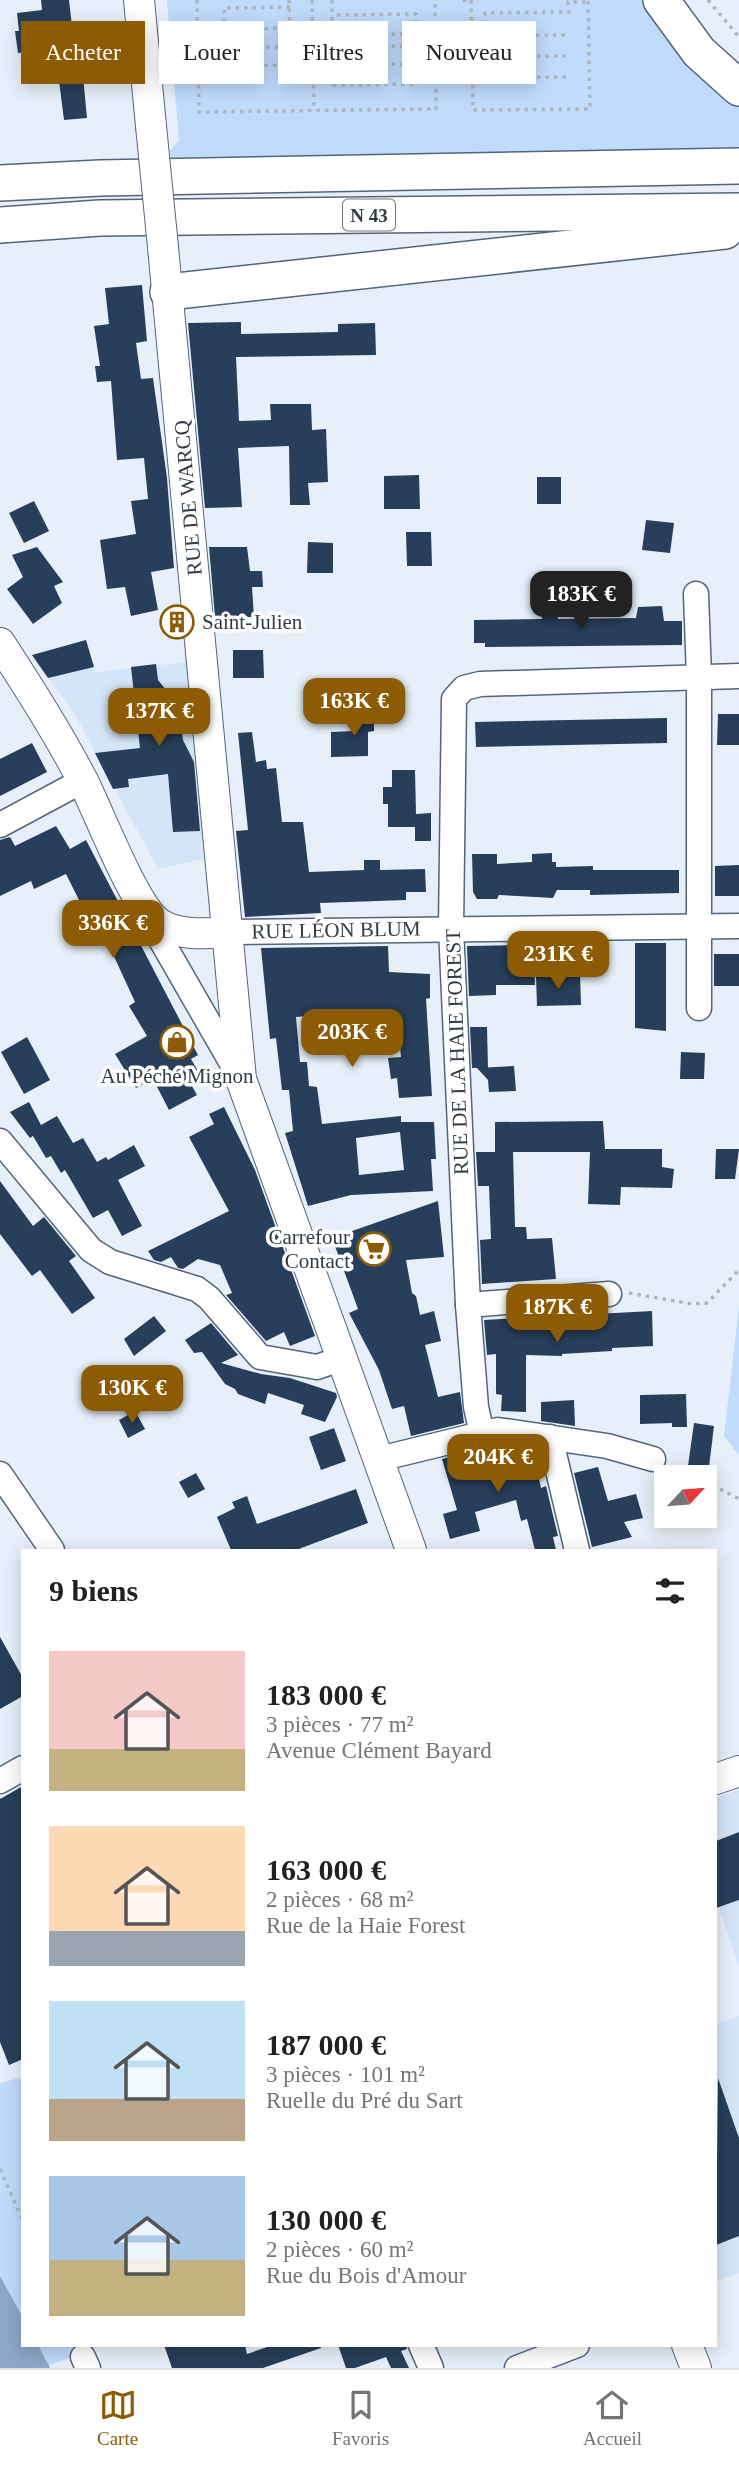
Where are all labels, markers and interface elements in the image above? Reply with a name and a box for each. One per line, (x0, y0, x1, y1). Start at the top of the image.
chip: Acheter (21, 21, 145, 84)
chip: Louer (159, 21, 264, 84)
chip: Filtres (278, 21, 388, 84)
chip: Nouveau (402, 21, 536, 84)
road number: N 43 (343, 200, 395, 230)
street label: RUE DE WARCQ (169, 419, 207, 577)
pin: 183K € (524, 572, 638, 631)
text: 183K € (546, 581, 616, 606)
building icon: Saint-Julien (158, 603, 196, 641)
place label: Saint-Julien (202, 610, 303, 634)
pin: 163K € (297, 678, 411, 738)
pin: 137K € (102, 688, 216, 748)
text: 163K € (319, 688, 389, 713)
text: 137K € (124, 698, 194, 723)
pin: 336K € (56, 900, 170, 960)
text: 336K € (78, 910, 148, 935)
street label: RUE LÉON BLUM (251, 917, 421, 943)
street label: RUE DE LA HAIE FOREST (441, 928, 473, 1175)
pin: 231K € (501, 932, 615, 991)
text: 231K € (523, 941, 593, 966)
pin: 203K € (295, 1010, 409, 1069)
text: 203K € (317, 1019, 387, 1044)
shop icon: Au Péché Mignon (158, 1023, 196, 1061)
place label: Au Péché Mignon (101, 1064, 254, 1088)
place label: Carrefour Contact (268, 1225, 350, 1273)
supermarket icon: Carrefour Contact (355, 1230, 393, 1268)
pin: 187K € (500, 1284, 614, 1344)
text: 187K € (522, 1294, 592, 1319)
pin: 130K € (75, 1366, 189, 1425)
text: 130K € (97, 1375, 167, 1400)
pin: 204K € (441, 1434, 555, 1494)
text: 204K € (463, 1444, 533, 1469)
north arrow (654, 1465, 718, 1528)
map controls (654, 1465, 717, 1528)
icon: filters (651, 1572, 689, 1610)
text: 9 biens (49, 1574, 138, 1607)
text: 183 000 € (266, 1678, 386, 1711)
icon: home (105, 1679, 189, 1763)
text: 3 pièces · 77 m² (266, 1712, 413, 1737)
text: Avenue Clément Bayard (266, 1738, 492, 1763)
text: 163 000 € (266, 1853, 386, 1886)
icon: home (105, 1854, 189, 1938)
text: 2 pièces · 68 m² (266, 1887, 413, 1912)
text: Rue de la Haie Forest (266, 1913, 465, 1938)
text: 187 000 € (266, 2028, 386, 2061)
icon: home (105, 2029, 189, 2113)
text: 3 pièces · 101 m² (266, 2062, 425, 2087)
text: Ruelle du Pré du Sart (266, 2088, 463, 2113)
text: 130 000 € (266, 2203, 386, 2236)
icon: home (105, 2204, 189, 2288)
text: 2 pièces · 60 m² (266, 2237, 413, 2262)
text: Rue du Bois d'Amour (266, 2263, 466, 2288)
tab: Carte (97, 2386, 138, 2450)
tab: Favoris (332, 2386, 389, 2450)
tab: Accueil (583, 2386, 642, 2450)

